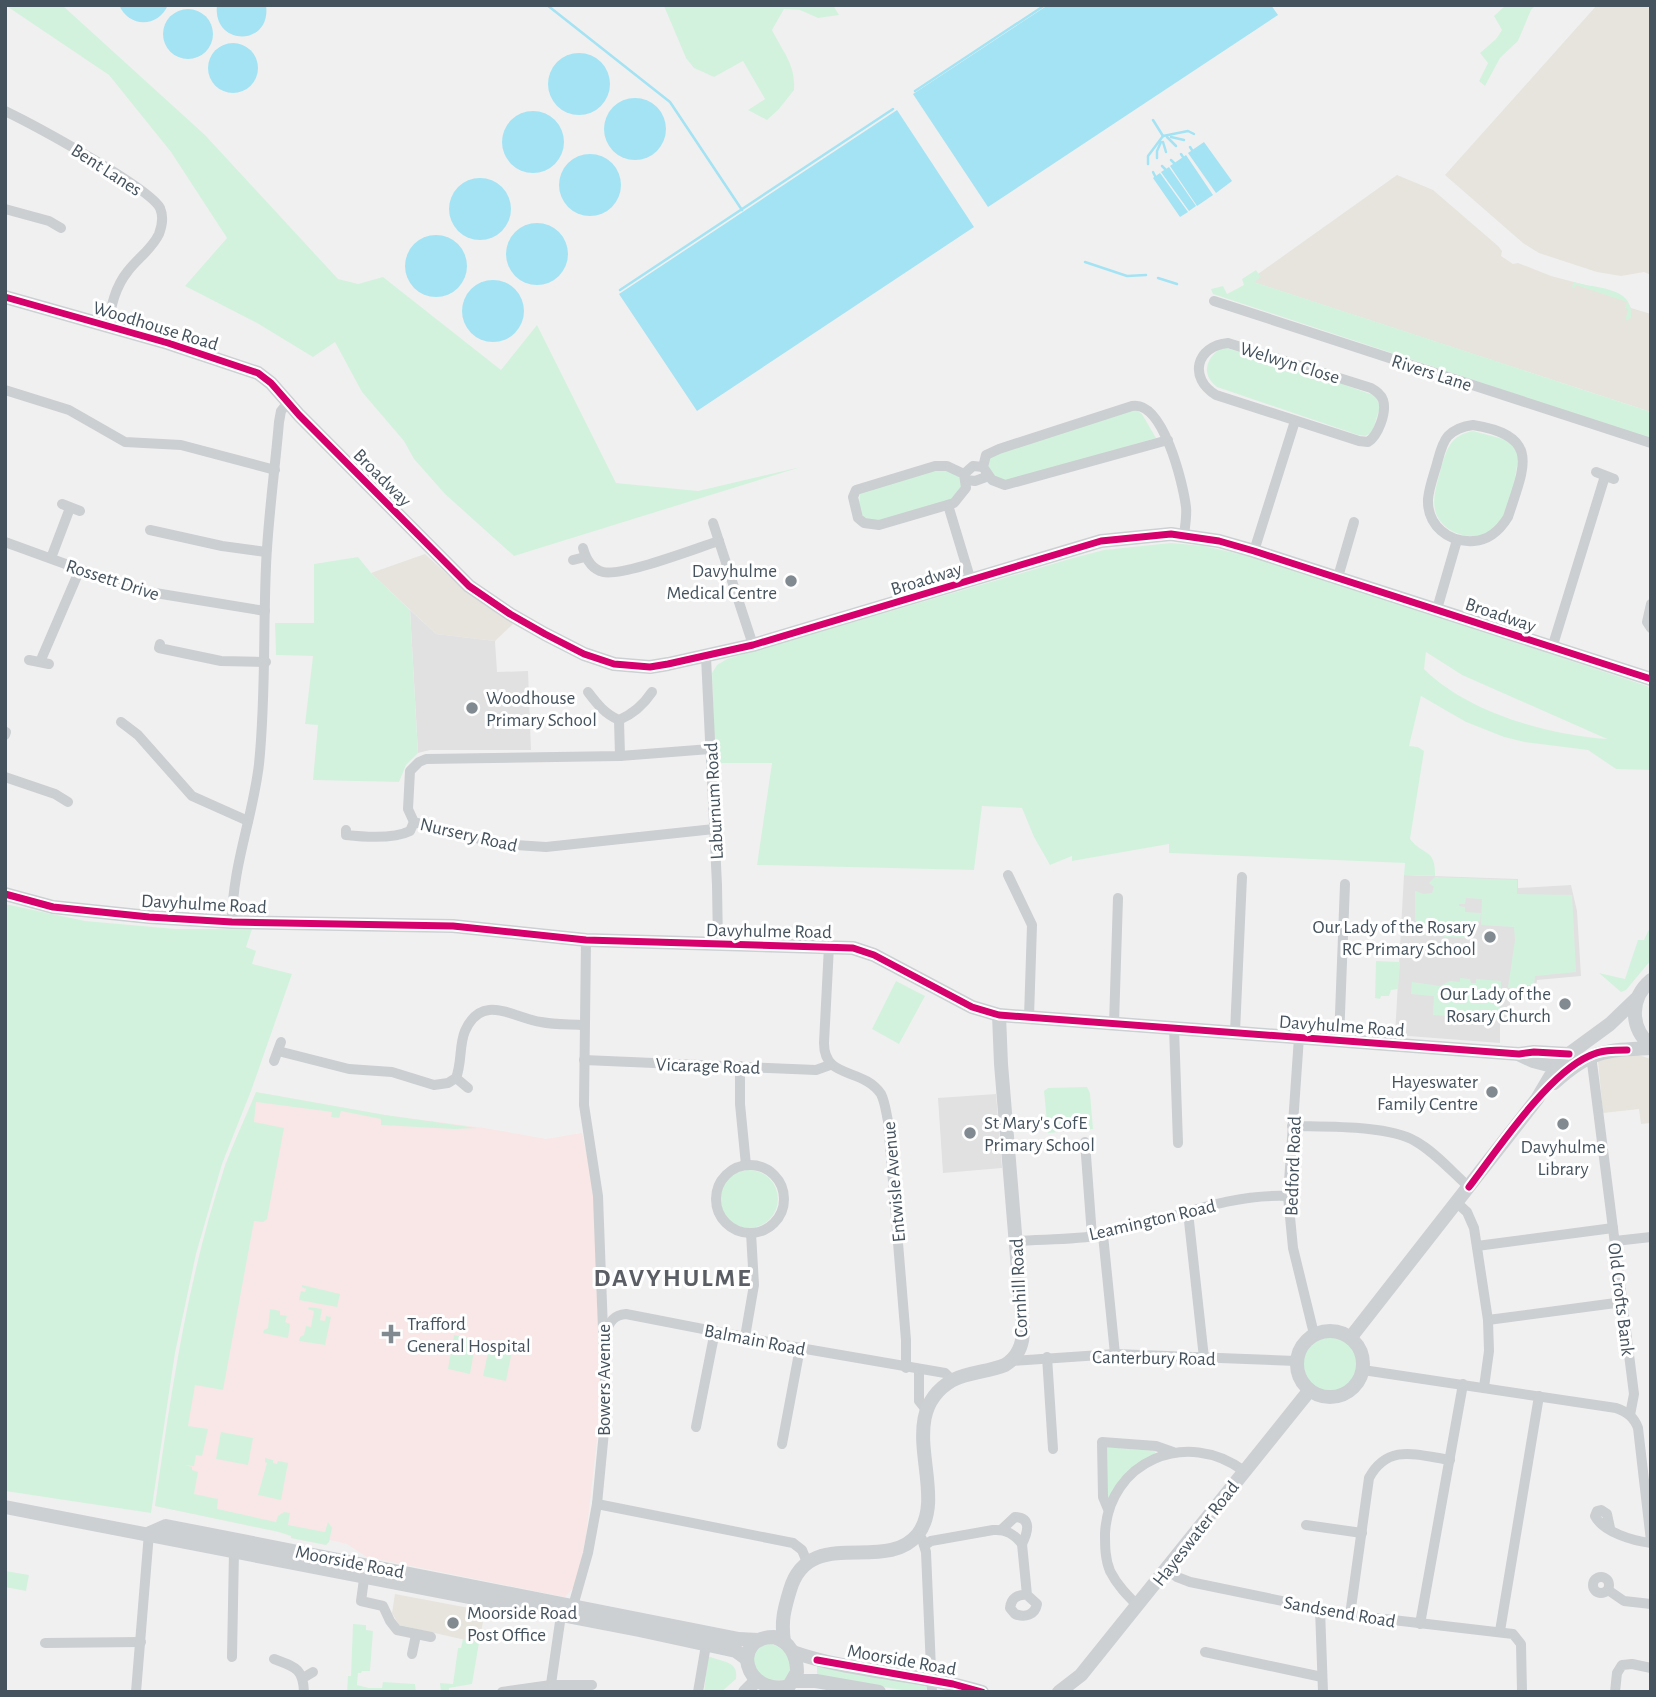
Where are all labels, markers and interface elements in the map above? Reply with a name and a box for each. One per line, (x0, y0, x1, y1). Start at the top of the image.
street label: Bent Lanes (68, 141, 145, 200)
street label: Woodhouse Road (91, 298, 221, 355)
street label: Welwyn Close (1237, 339, 1342, 388)
street label: Rivers Lane (1389, 352, 1474, 395)
street label: Broadway (349, 445, 415, 511)
street label: Rossett Drive (64, 556, 162, 604)
street label: Broadway (889, 560, 964, 599)
place label: Davyhulme Medical Centre (666, 562, 777, 603)
marker: Davyhulme Medical Centre (783, 573, 799, 589)
street label: Broadway (1463, 595, 1538, 636)
place label: Woodhouse Primary School (486, 689, 597, 730)
marker: Woodhouse Primary School (464, 700, 480, 716)
street label: Laburnum Road (702, 742, 727, 860)
street label: Nursery Road (418, 815, 519, 856)
street label: Davyhulme Road (140, 892, 268, 917)
place label: Our Lady of the Rosary RC Primary School (1312, 918, 1476, 959)
street label: Davyhulme Road (706, 921, 832, 942)
marker: Our Lady of the Rosary RC Primary School (1482, 929, 1498, 945)
place label: Our Lady of the Rosary Church (1440, 985, 1551, 1026)
marker: Our Lady of the Rosary Church (1557, 996, 1573, 1012)
street label: Davyhulme Road (1278, 1013, 1406, 1040)
street label: Vicarage Road (655, 1055, 761, 1078)
place label: Hayeswater Family Centre (1377, 1073, 1478, 1114)
marker: Hayeswater Family Centre (1484, 1084, 1500, 1100)
place label: St Mary's CofE Primary School (984, 1114, 1095, 1155)
street label: Bedford Road (1282, 1116, 1305, 1216)
marker: Davyhulme Library (1555, 1116, 1571, 1132)
street label: Entwisle Avenue (880, 1121, 909, 1243)
marker: St Mary's CofE Primary School (962, 1125, 978, 1141)
place label: Davyhulme Library (1520, 1138, 1606, 1179)
street label: Leamington Road (1087, 1197, 1218, 1244)
street label: Cornhill Road (1007, 1238, 1032, 1338)
street label: Old Crofts Bank (1604, 1242, 1637, 1357)
district label: DAVYHULME (593, 1265, 753, 1291)
place label: Trafford General Hospital (407, 1315, 531, 1356)
street label: Balmain Road (702, 1321, 807, 1360)
marker: Trafford General Hospital (381, 1324, 401, 1344)
street label: Bowers Avenue (595, 1324, 614, 1436)
street label: Canterbury Road (1092, 1348, 1216, 1369)
street label: Hayeswater Road (1149, 1478, 1243, 1590)
street label: Moorside Road (294, 1543, 406, 1582)
street label: Sandsend Road (1282, 1593, 1397, 1632)
place label: Moorside Road Post Office (467, 1604, 578, 1645)
marker: Moorside Road Post Office (445, 1615, 461, 1631)
street label: Moorside Road (846, 1642, 958, 1679)

